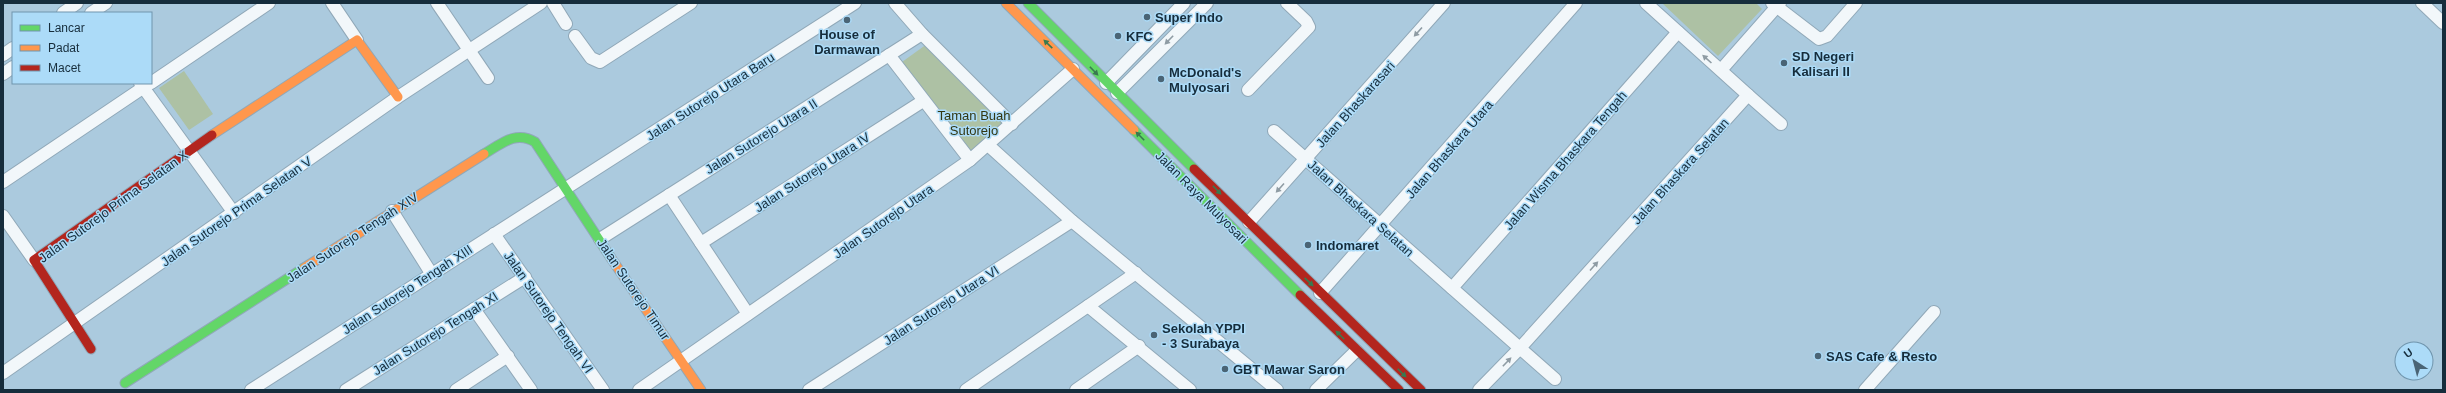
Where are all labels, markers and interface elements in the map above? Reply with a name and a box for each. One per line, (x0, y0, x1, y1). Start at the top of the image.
place label: Super Indo (1155, 10, 1223, 25)
legend (12, 12, 152, 84)
marker: Super Indo (1142, 12, 1152, 22)
marker: House of Darmawan (842, 15, 852, 25)
text: Lancar (48, 21, 85, 35)
place label: House of Darmawan (814, 27, 880, 57)
one-way arrow (1414, 27, 1423, 37)
place label: KFC (1126, 29, 1153, 44)
marker: KFC (1113, 31, 1123, 41)
one-way arrow (1165, 35, 1174, 45)
one-way arrow (1043, 39, 1053, 49)
text: Padat (48, 41, 80, 55)
street label: Jalan Sutorejo Utara Baru (643, 49, 777, 143)
place label: SD Negeri Kalisari II (1792, 49, 1854, 79)
one-way arrow (1702, 54, 1713, 63)
street label: Jalan Bhaskarasari (1313, 58, 1398, 150)
marker: SD Negeri Kalisari II (1779, 58, 1789, 68)
text: Macet (48, 61, 81, 75)
place label: McDonald's Mulyosari (1169, 65, 1241, 95)
one-way arrow (1089, 66, 1099, 76)
marker: McDonald's Mulyosari (1156, 74, 1166, 84)
street label: Jalan Wisma Bhaskara Tengah (1501, 88, 1630, 233)
street label: Jalan Sutorejo Utara II (702, 96, 820, 177)
street label: Jalan Bhaskara Utara (1403, 97, 1497, 201)
park label: Taman Buah Sutorejo (938, 108, 1011, 138)
street label: Jalan Bhaskara Selatan (1629, 115, 1732, 227)
street label: Jalan Sutorejo Utara IV (752, 129, 873, 215)
one-way arrow (1135, 131, 1145, 141)
street label: Jalan Sutorejo Prima Selatan X (36, 147, 191, 266)
street label: Jalan Raya Mulyosari (1152, 148, 1251, 247)
street label: Jalan Sutorejo Prima Selatan V (158, 153, 315, 269)
street label: Jalan Bhaskara Selatan (1305, 157, 1417, 260)
street label: Jalan Sutorejo Utara (830, 181, 937, 262)
one-way arrow (1275, 183, 1285, 193)
one-way arrow (1212, 185, 1222, 195)
street label: Jalan Sutorejo Tengah XIV (284, 189, 421, 286)
street label: Jalan Sutorejo Timur (594, 236, 674, 343)
place label: Indomaret (1316, 238, 1380, 253)
marker: Indomaret (1303, 240, 1313, 250)
street label: Jalan Sutorejo Tengah XIII (339, 241, 475, 337)
street label: Jalan Sutorejo Tengah VI (501, 249, 596, 376)
one-way arrow (1589, 261, 1599, 271)
street label: Jalan Sutorejo Utara VI (881, 263, 1002, 348)
one-way arrow (1304, 277, 1314, 287)
street label: Jalan Sutorejo Tengah XI (369, 288, 501, 378)
place label: Sekolah YPPI - 3 Surabaya (1162, 321, 1245, 351)
marker: Sekolah YPPI - 3 Surabaya (1149, 330, 1159, 340)
one-way arrow (1335, 330, 1345, 340)
north arrow (2394, 341, 2434, 381)
text: U (2401, 346, 2415, 360)
place label: SAS Cafe & Resto (1826, 349, 1937, 364)
marker: SAS Cafe & Resto (1813, 351, 1823, 361)
one-way arrow (1502, 357, 1511, 367)
place label: GBT Mawar Saron (1233, 362, 1345, 377)
marker: GBT Mawar Saron (1220, 364, 1230, 374)
one-way arrow (1397, 368, 1407, 377)

